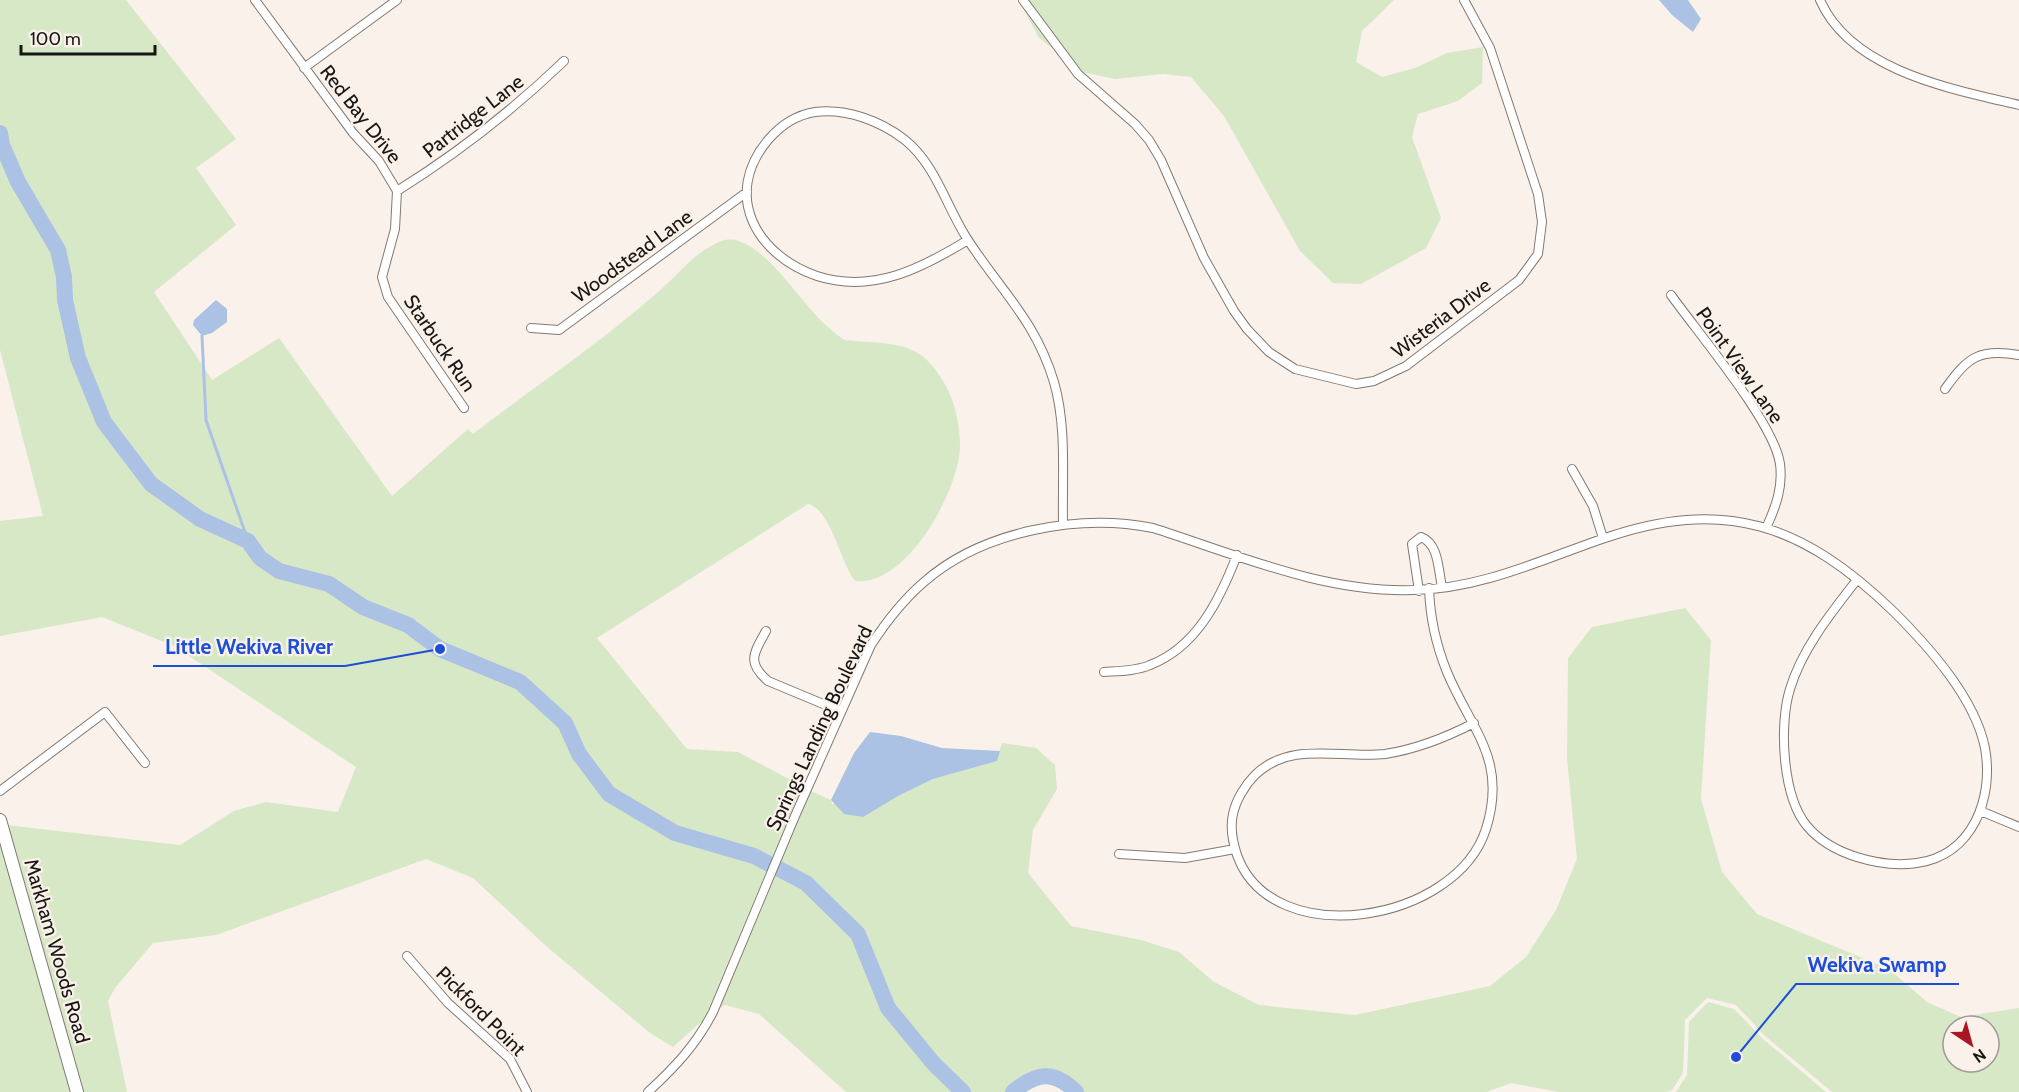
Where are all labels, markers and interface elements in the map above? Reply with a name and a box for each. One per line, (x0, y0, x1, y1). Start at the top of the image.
scale bar (21, 18, 154, 56)
text: 100 m (30, 28, 81, 50)
street label: Red Bay Drive (315, 60, 407, 168)
street label: Partridge Lane (418, 69, 528, 163)
street label: Woodstead Lane (567, 204, 697, 308)
street label: Wisteria Drive (1387, 273, 1495, 363)
street label: Starbuck Run (399, 290, 481, 396)
street label: Point View Lane (1691, 302, 1789, 428)
street label: Springs Landing Boulevard (761, 622, 877, 834)
callout: Little Wekiva River (153, 627, 345, 666)
text: Little Wekiva River (165, 634, 333, 659)
street label: Markham Woods Road (19, 856, 95, 1046)
callout: Wekiva Swamp (1796, 945, 1959, 984)
text: Wekiva Swamp (1808, 952, 1946, 977)
street label: Pickford Point (431, 961, 531, 1061)
north arrow (1941, 1014, 2001, 1074)
text: N (1969, 1045, 1990, 1067)

